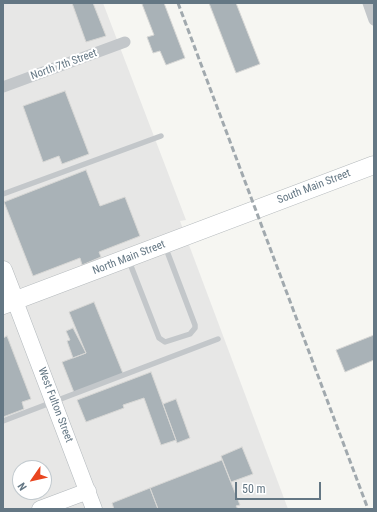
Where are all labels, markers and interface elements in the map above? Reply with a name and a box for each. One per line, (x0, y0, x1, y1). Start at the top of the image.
street label: North 7th Street (29, 47, 99, 83)
street label: South Main Street (276, 167, 352, 207)
street label: North Main Street (91, 238, 167, 278)
street label: West Fulton Street (35, 366, 75, 444)
north arrow (12, 460, 52, 500)
scale bar (237, 474, 323, 500)
text: N (15, 480, 30, 493)
text: 50 m (242, 482, 266, 496)

